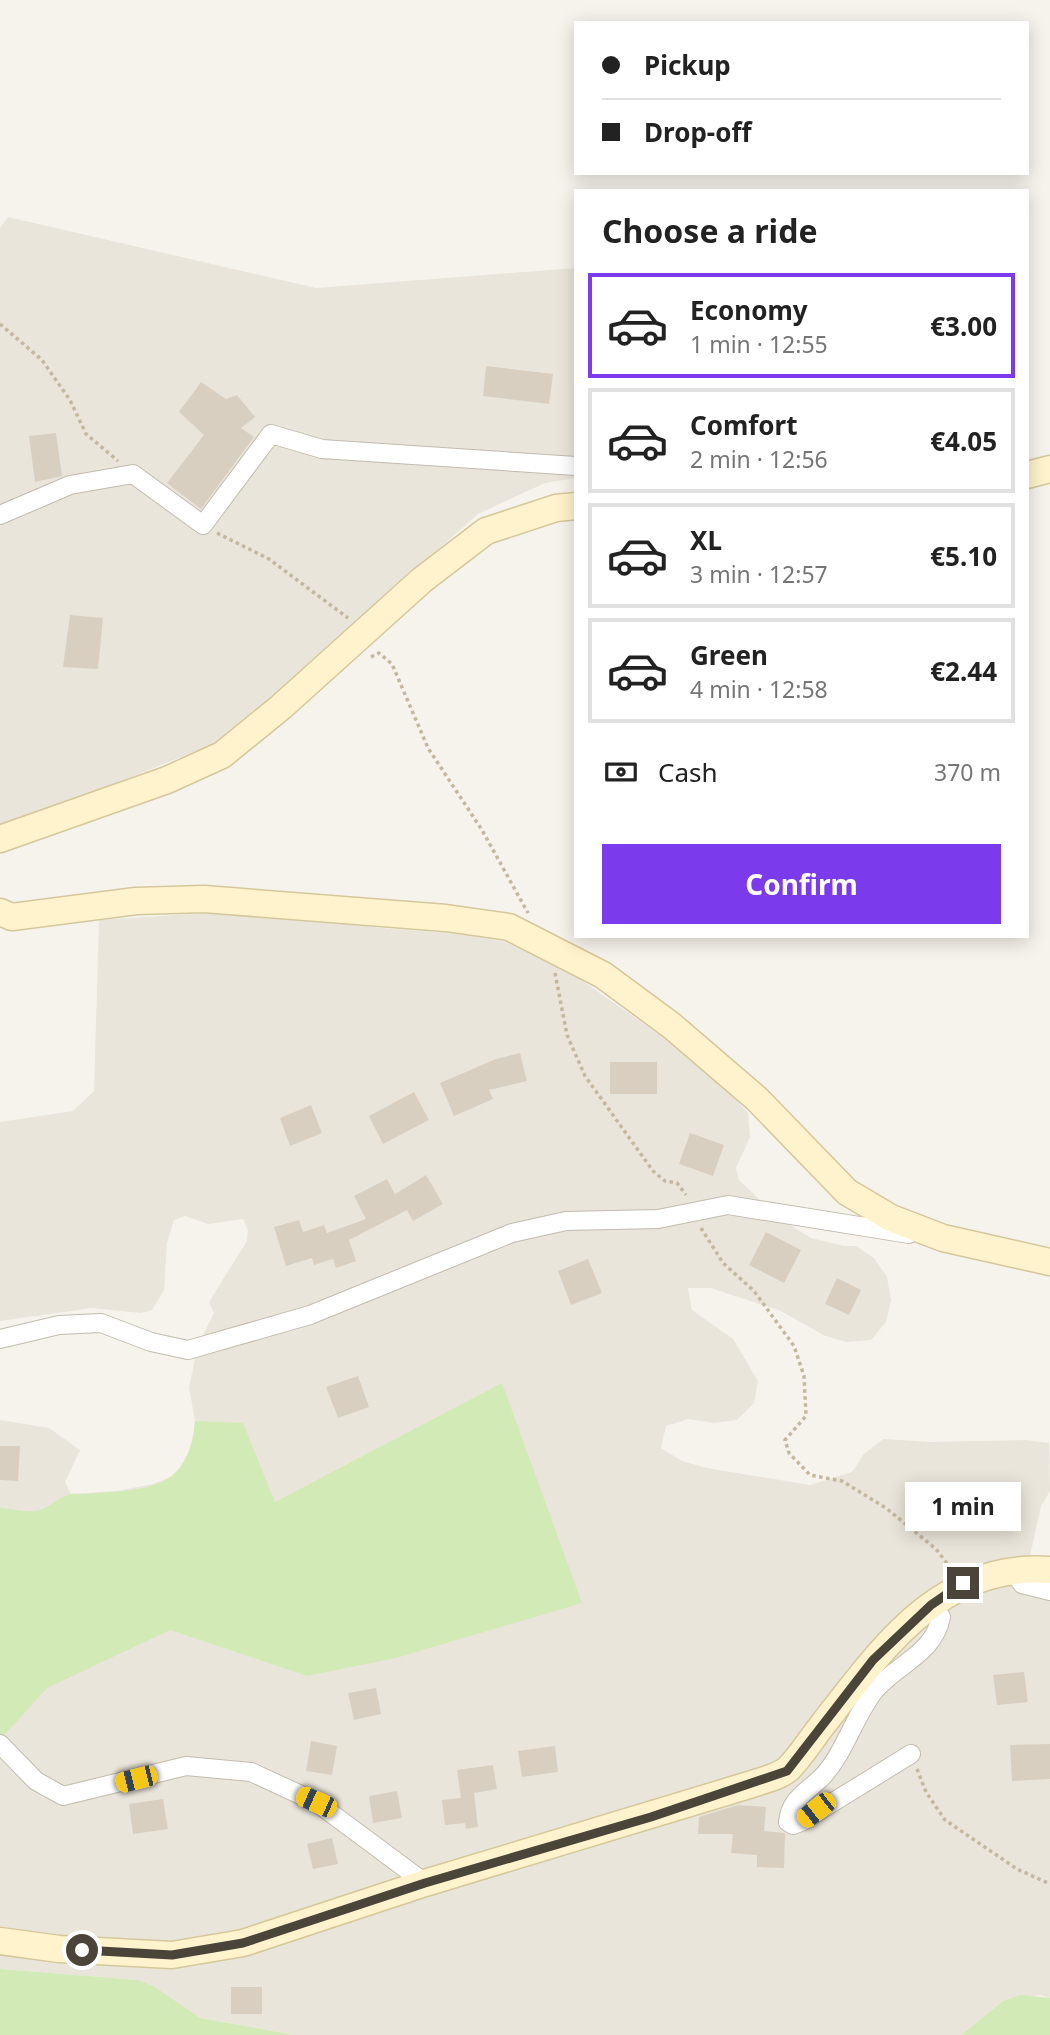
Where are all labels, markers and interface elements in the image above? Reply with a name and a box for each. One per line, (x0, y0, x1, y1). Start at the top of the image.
text: Pickup (644, 47, 731, 83)
text: Drop-off (644, 114, 751, 150)
text: Choose a ride (602, 209, 818, 252)
text: Economy (690, 292, 808, 328)
icon: car (606, 294, 669, 357)
text: €3.00 (930, 308, 997, 344)
text: 1 min · 12:55 (690, 328, 828, 360)
text: Comfort (690, 407, 798, 443)
icon: car (606, 409, 669, 472)
text: €4.05 (930, 423, 997, 459)
text: 2 min · 12:56 (690, 443, 828, 475)
text: XL (690, 522, 722, 558)
icon: car (606, 524, 669, 587)
text: €5.10 (930, 538, 997, 574)
text: 3 min · 12:57 (690, 558, 828, 590)
text: Green (690, 637, 768, 673)
icon: car (606, 639, 669, 702)
text: €2.44 (930, 653, 997, 689)
text: 4 min · 12:58 (690, 673, 828, 705)
icon: cash (602, 753, 640, 791)
text: Cash (658, 754, 718, 790)
text: 370 m (934, 756, 1001, 788)
button: Confirm (602, 844, 1001, 924)
callout: 1 min (905, 1482, 1021, 1530)
text: 1 min (931, 1490, 995, 1522)
route end (947, 1567, 979, 1599)
car (114, 1764, 159, 1794)
car (293, 1784, 340, 1820)
car (793, 1789, 840, 1831)
route start (66, 1934, 98, 1966)

